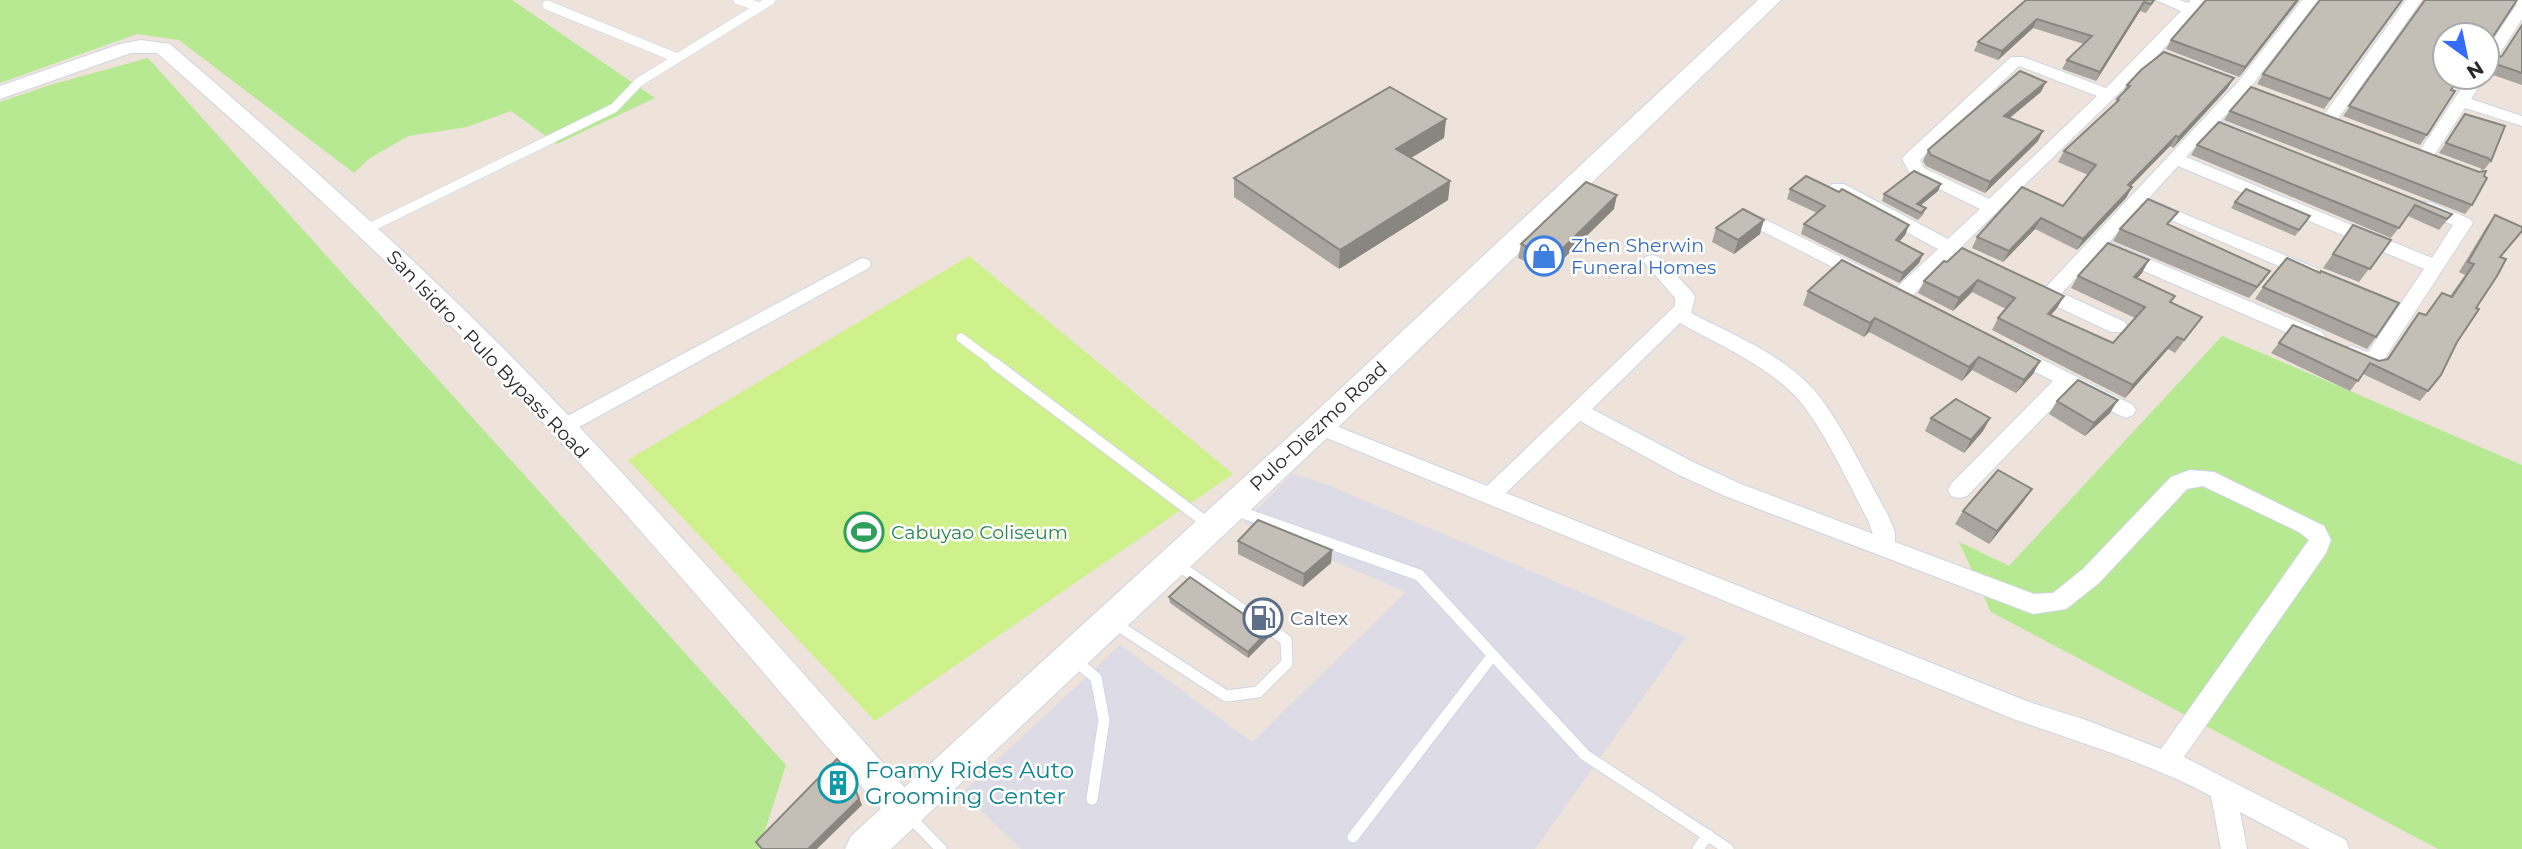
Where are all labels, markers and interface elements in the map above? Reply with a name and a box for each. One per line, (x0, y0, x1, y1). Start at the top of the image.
north arrow (2431, 21, 2501, 91)
text: N (2462, 56, 2488, 84)
place label: Zhen Sherwin Funeral Homes (1571, 234, 1716, 279)
shop icon: Zhen Sherwin Funeral Homes (1523, 235, 1565, 277)
street label: San Isidro - Pulo Bypass Road (382, 245, 593, 463)
street label: Pulo-Diezmo Road (1245, 357, 1392, 496)
sports icon: Cabuyao Coliseum (843, 511, 885, 553)
place label: Cabuyao Coliseum (891, 521, 1068, 544)
fuel station icon: Caltex (1242, 597, 1284, 639)
place label: Caltex (1290, 607, 1348, 630)
place label: Foamy Rides Auto Grooming Center (865, 756, 1074, 810)
building icon: Foamy Rides Auto Grooming Center (817, 762, 859, 804)

